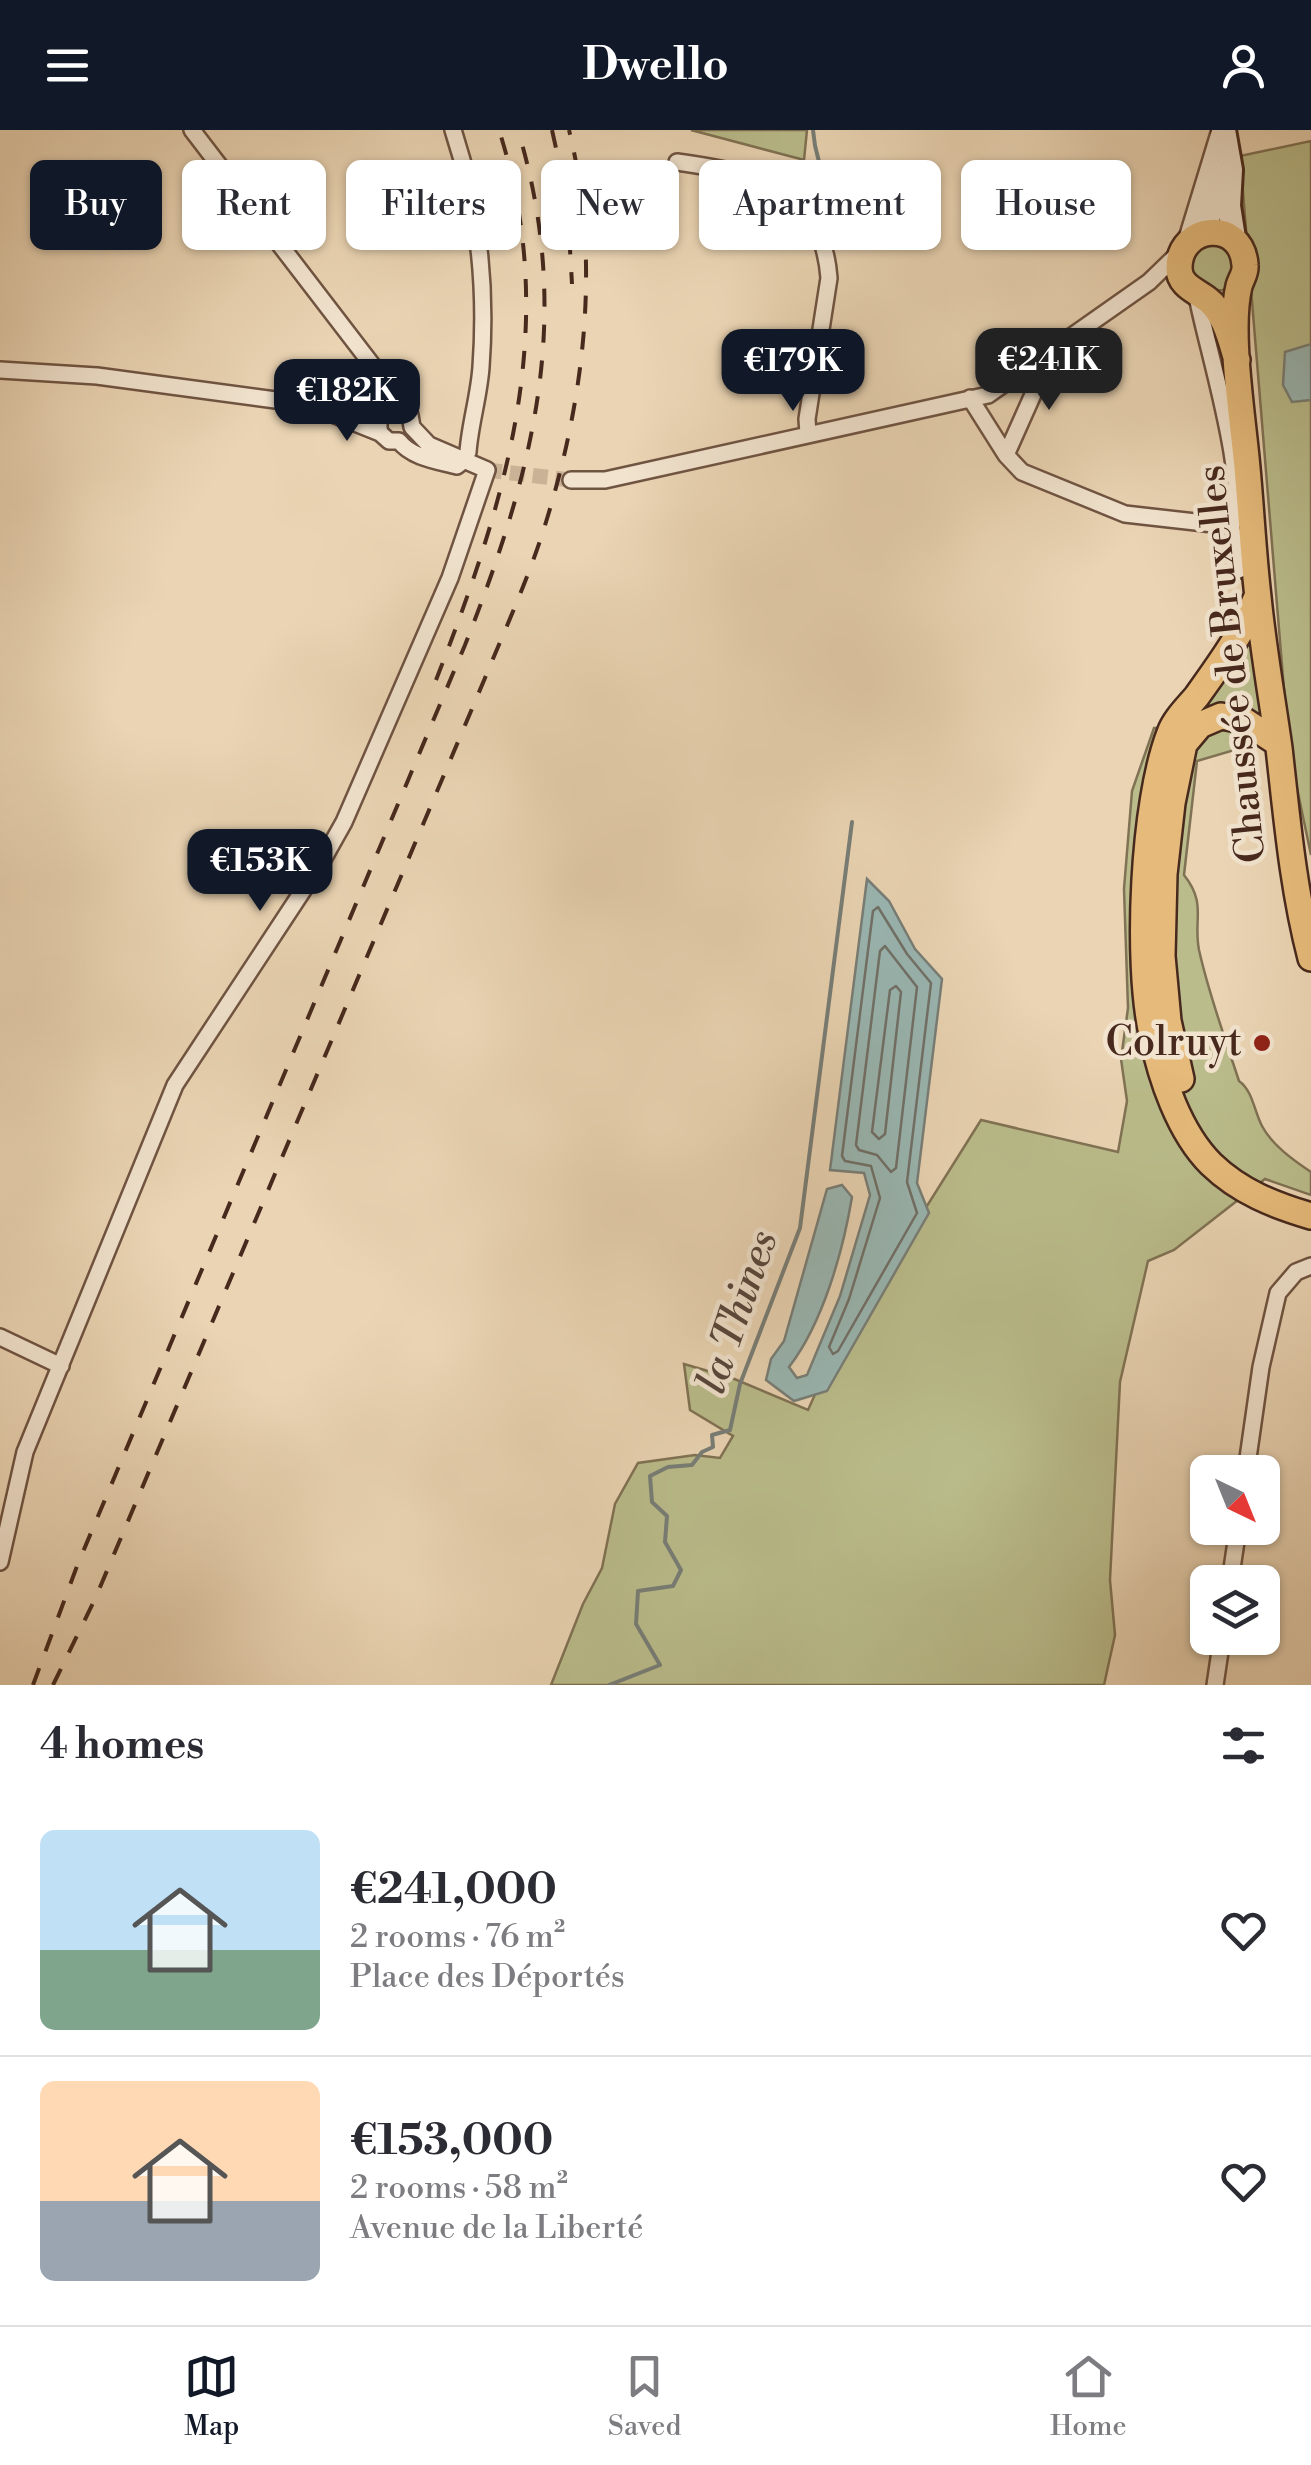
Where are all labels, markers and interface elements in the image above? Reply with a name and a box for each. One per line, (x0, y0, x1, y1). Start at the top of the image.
text: Dwello (582, 37, 729, 94)
icon: menu (40, 38, 95, 93)
icon: person (1216, 38, 1271, 93)
chip: Buy (30, 160, 162, 250)
chip: Rent (182, 160, 326, 250)
chip: Filters (346, 160, 521, 250)
chip: New (541, 160, 679, 250)
chip: Apartment (699, 160, 941, 250)
chip: House (961, 160, 1131, 250)
pin: €241K (979, 328, 1119, 413)
pin: €179K (723, 329, 863, 414)
text: €241K (997, 340, 1101, 380)
text: €179K (744, 341, 842, 381)
pin: €182K (277, 359, 417, 444)
text: €182K (296, 371, 398, 411)
street label: Chaussée de Bruxelles (1186, 463, 1278, 865)
pin: €153K (190, 829, 330, 914)
text: €153K (209, 841, 311, 881)
place label: Colruyt (1105, 1018, 1242, 1069)
marker: Colruyt (1251, 1032, 1273, 1054)
water label: la Thines (685, 1224, 791, 1400)
north arrow (1190, 1455, 1280, 1545)
map controls (1190, 1455, 1280, 1655)
button: layers (1190, 1565, 1280, 1655)
icon: filters (1216, 1718, 1271, 1773)
text: 4 homes (40, 1719, 204, 1772)
text: €241,000 (350, 1864, 557, 1917)
icon: home (120, 1870, 240, 1990)
icon: heart (1216, 1903, 1271, 1958)
text: 2 rooms · 76 m² (350, 1917, 565, 1957)
text: Place des Déportés (350, 1957, 625, 1997)
text: €153,000 (350, 2115, 553, 2168)
icon: home (120, 2121, 240, 2241)
icon: heart (1216, 2154, 1271, 2209)
text: 2 rooms · 58 m² (350, 2168, 568, 2208)
text: Avenue de la Liberté (350, 2208, 643, 2248)
tab: Map (184, 2349, 239, 2444)
tab: Saved (608, 2349, 681, 2444)
tab: Home (1050, 2349, 1127, 2444)

